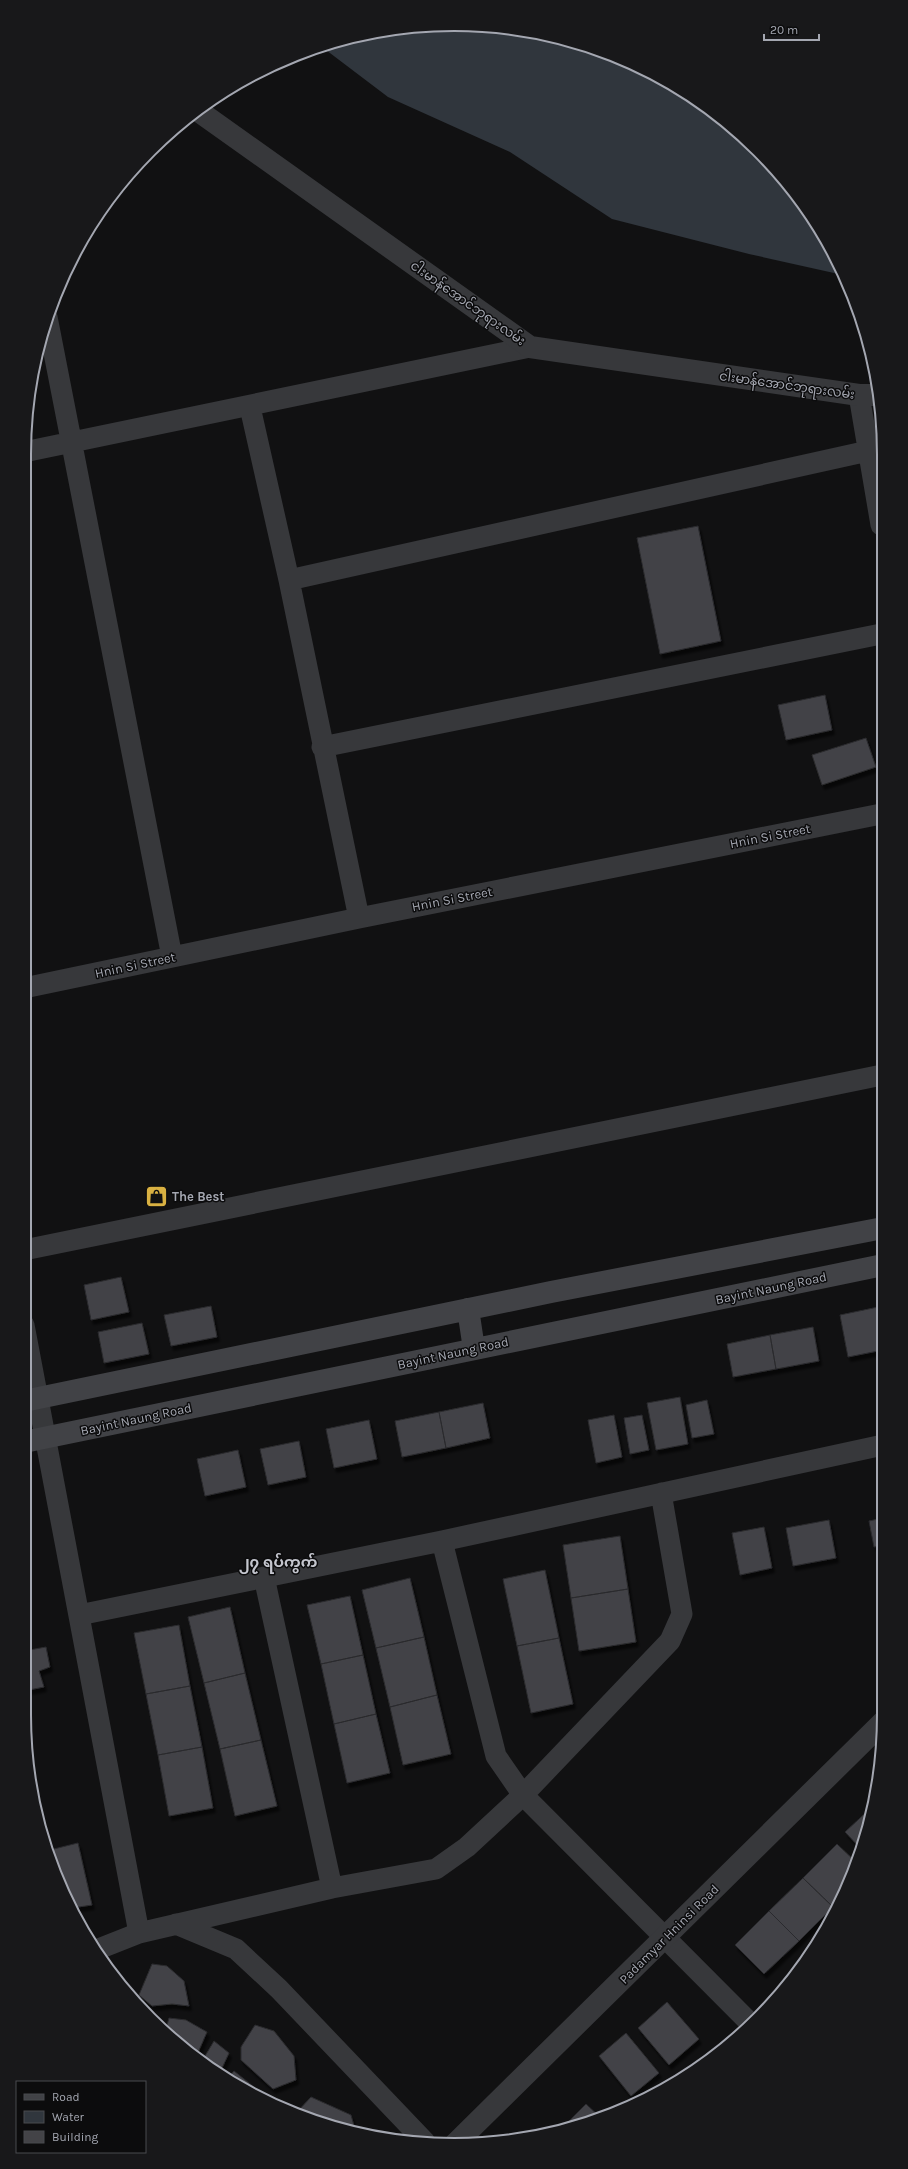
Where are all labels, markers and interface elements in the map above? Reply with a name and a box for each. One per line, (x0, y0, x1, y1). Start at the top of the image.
scale bar (764, 16, 819, 42)
text: 20 m (770, 23, 798, 37)
street label: ငါးမာန်အောင်ဘုရားလမ်း (406, 257, 529, 351)
street label: ငါးမာန်အောင်ဘုရားလမ်း (718, 367, 856, 405)
street label: Hnin Si Street (728, 821, 812, 851)
street label: Hnin Si Street (410, 884, 494, 914)
street label: Hnin Si Street (93, 949, 177, 981)
shop icon: The Best (144, 1183, 170, 1209)
place label: The Best (172, 1189, 225, 1204)
street label: Bayint Naung Road (714, 1269, 828, 1307)
street label: Bayint Naung Road (396, 1334, 510, 1372)
street label: Bayint Naung Road (79, 1400, 193, 1438)
district label: ၂၇ ရပ်ကွက် (239, 1552, 317, 1574)
street label: Padamyar Hninsi Road (616, 1881, 722, 1987)
legend (16, 2081, 146, 2153)
text: Road (52, 2090, 80, 2104)
text: Water (52, 2110, 85, 2124)
text: Building (52, 2130, 99, 2144)

